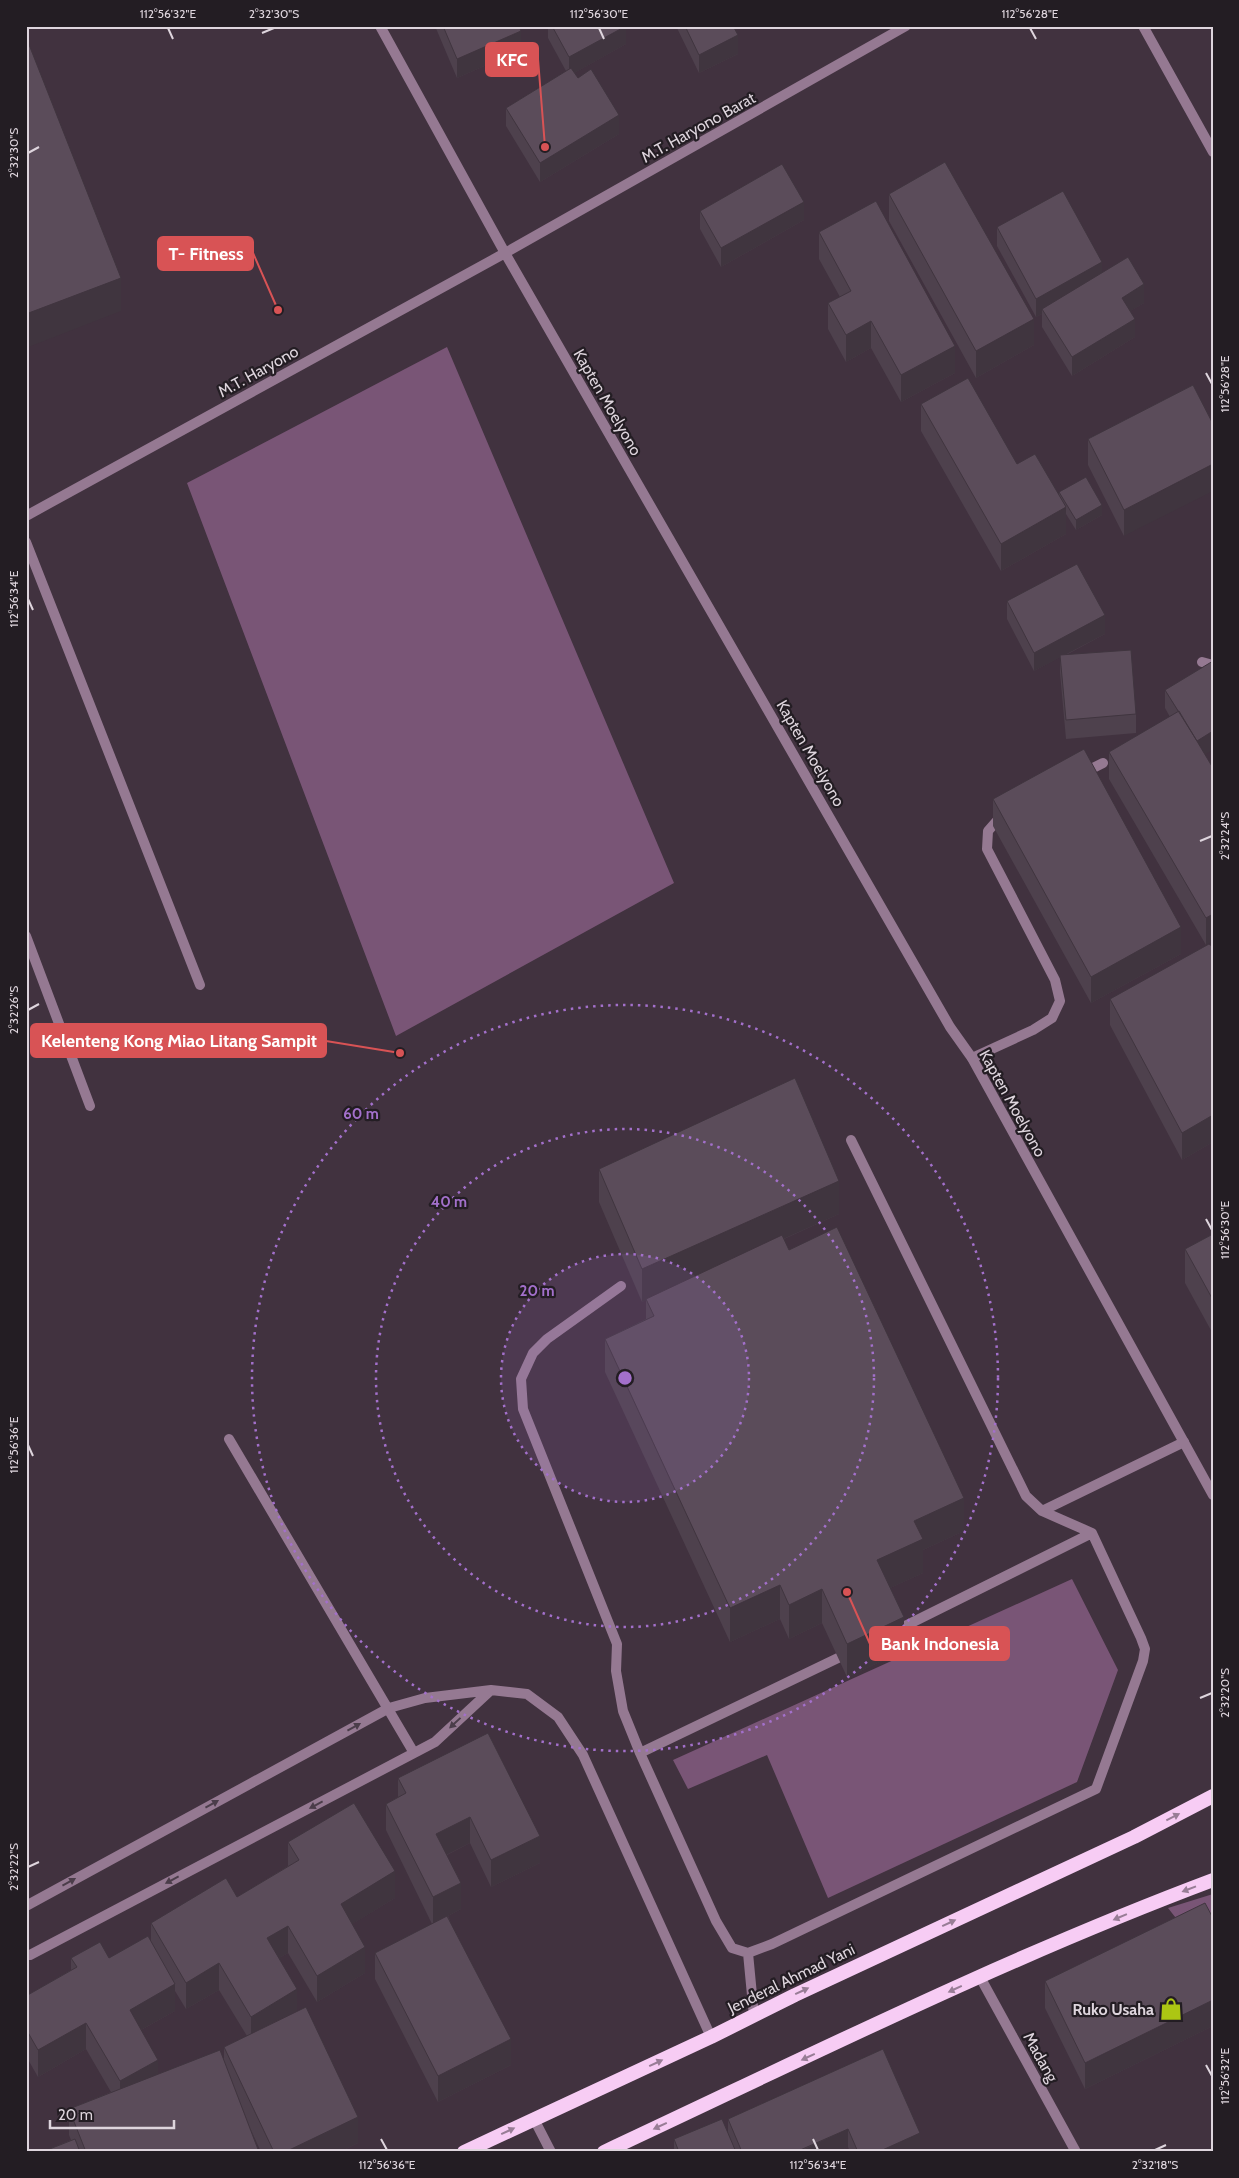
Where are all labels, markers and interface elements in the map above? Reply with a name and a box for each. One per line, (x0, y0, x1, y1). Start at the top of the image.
text: 112°56'32"E (140, 6, 196, 21)
text: 2°32'30"S (249, 6, 299, 21)
text: 112°56'30"E (570, 6, 629, 21)
text: 112°56'28"E (1001, 6, 1059, 21)
callout: KFC (486, 43, 538, 76)
text: KFC (496, 49, 528, 71)
street label: M.T. Haryono Barat (638, 88, 759, 167)
text: 2°32'30"S (6, 128, 21, 178)
callout: T- Fitness (158, 237, 253, 270)
text: T- Fitness (168, 243, 244, 265)
street label: M.T. Haryono (215, 342, 302, 401)
street label: Kapten Moelyono (569, 346, 646, 459)
text: 112°56'28"E (1217, 355, 1232, 413)
text: 112°56'34"E (6, 570, 21, 627)
street label: Kapten Moelyono (772, 697, 849, 810)
text: 2°32'24"S (1217, 812, 1232, 860)
text: 2°32'26"S (6, 986, 21, 1034)
callout: Kelenteng Kong Miao Litang Sampit (31, 1024, 326, 1057)
text: Kelenteng Kong Miao Litang Sampit (41, 1030, 317, 1052)
street label: Kapten Moelyono (975, 1046, 1050, 1160)
text: 60 m (343, 1105, 379, 1123)
text: 40 m (431, 1193, 467, 1211)
text: 112°56'30"E (1217, 1200, 1232, 1259)
text: 20 m (520, 1282, 554, 1300)
centre of rings (616, 1369, 634, 1387)
text: 112°56'36"E (6, 1416, 21, 1473)
callout: Bank Indonesia (870, 1627, 1009, 1660)
text: Bank Indonesia (881, 1633, 999, 1655)
text: 2°32'20"S (1217, 1668, 1232, 1718)
one-way arrow (450, 1717, 462, 1729)
one-way arrow (348, 1722, 361, 1731)
one-way arrow (205, 1800, 218, 1809)
one-way arrow (309, 1800, 322, 1809)
one-way arrow (1166, 1813, 1181, 1821)
text: 2°32'22"S (6, 1843, 21, 1891)
one-way arrow (165, 1876, 179, 1884)
one-way arrow (62, 1878, 76, 1886)
one-way arrow (1181, 1885, 1196, 1893)
one-way arrow (1112, 1913, 1127, 1921)
one-way arrow (942, 1919, 956, 1927)
street label: Jenderal Ahmad Yani (724, 1939, 858, 2018)
one-way arrow (948, 1985, 962, 1993)
one-way arrow (795, 1987, 809, 1995)
shop icon: Ruko Usaha (1158, 1996, 1184, 2022)
place label: Ruko Usaha (1072, 2000, 1154, 2019)
street label: Madang (1019, 2029, 1062, 2086)
text: 112°56'32"E (1217, 2048, 1232, 2104)
one-way arrow (801, 2054, 815, 2062)
one-way arrow (649, 2058, 663, 2066)
scale bar (50, 2098, 174, 2130)
text: 20 m (58, 2106, 93, 2124)
one-way arrow (653, 2122, 667, 2130)
one-way arrow (501, 2127, 516, 2135)
text: 112°56'36"E (359, 2157, 416, 2172)
text: 112°56'34"E (790, 2157, 847, 2172)
text: 2°32'18"S (1132, 2157, 1178, 2172)

